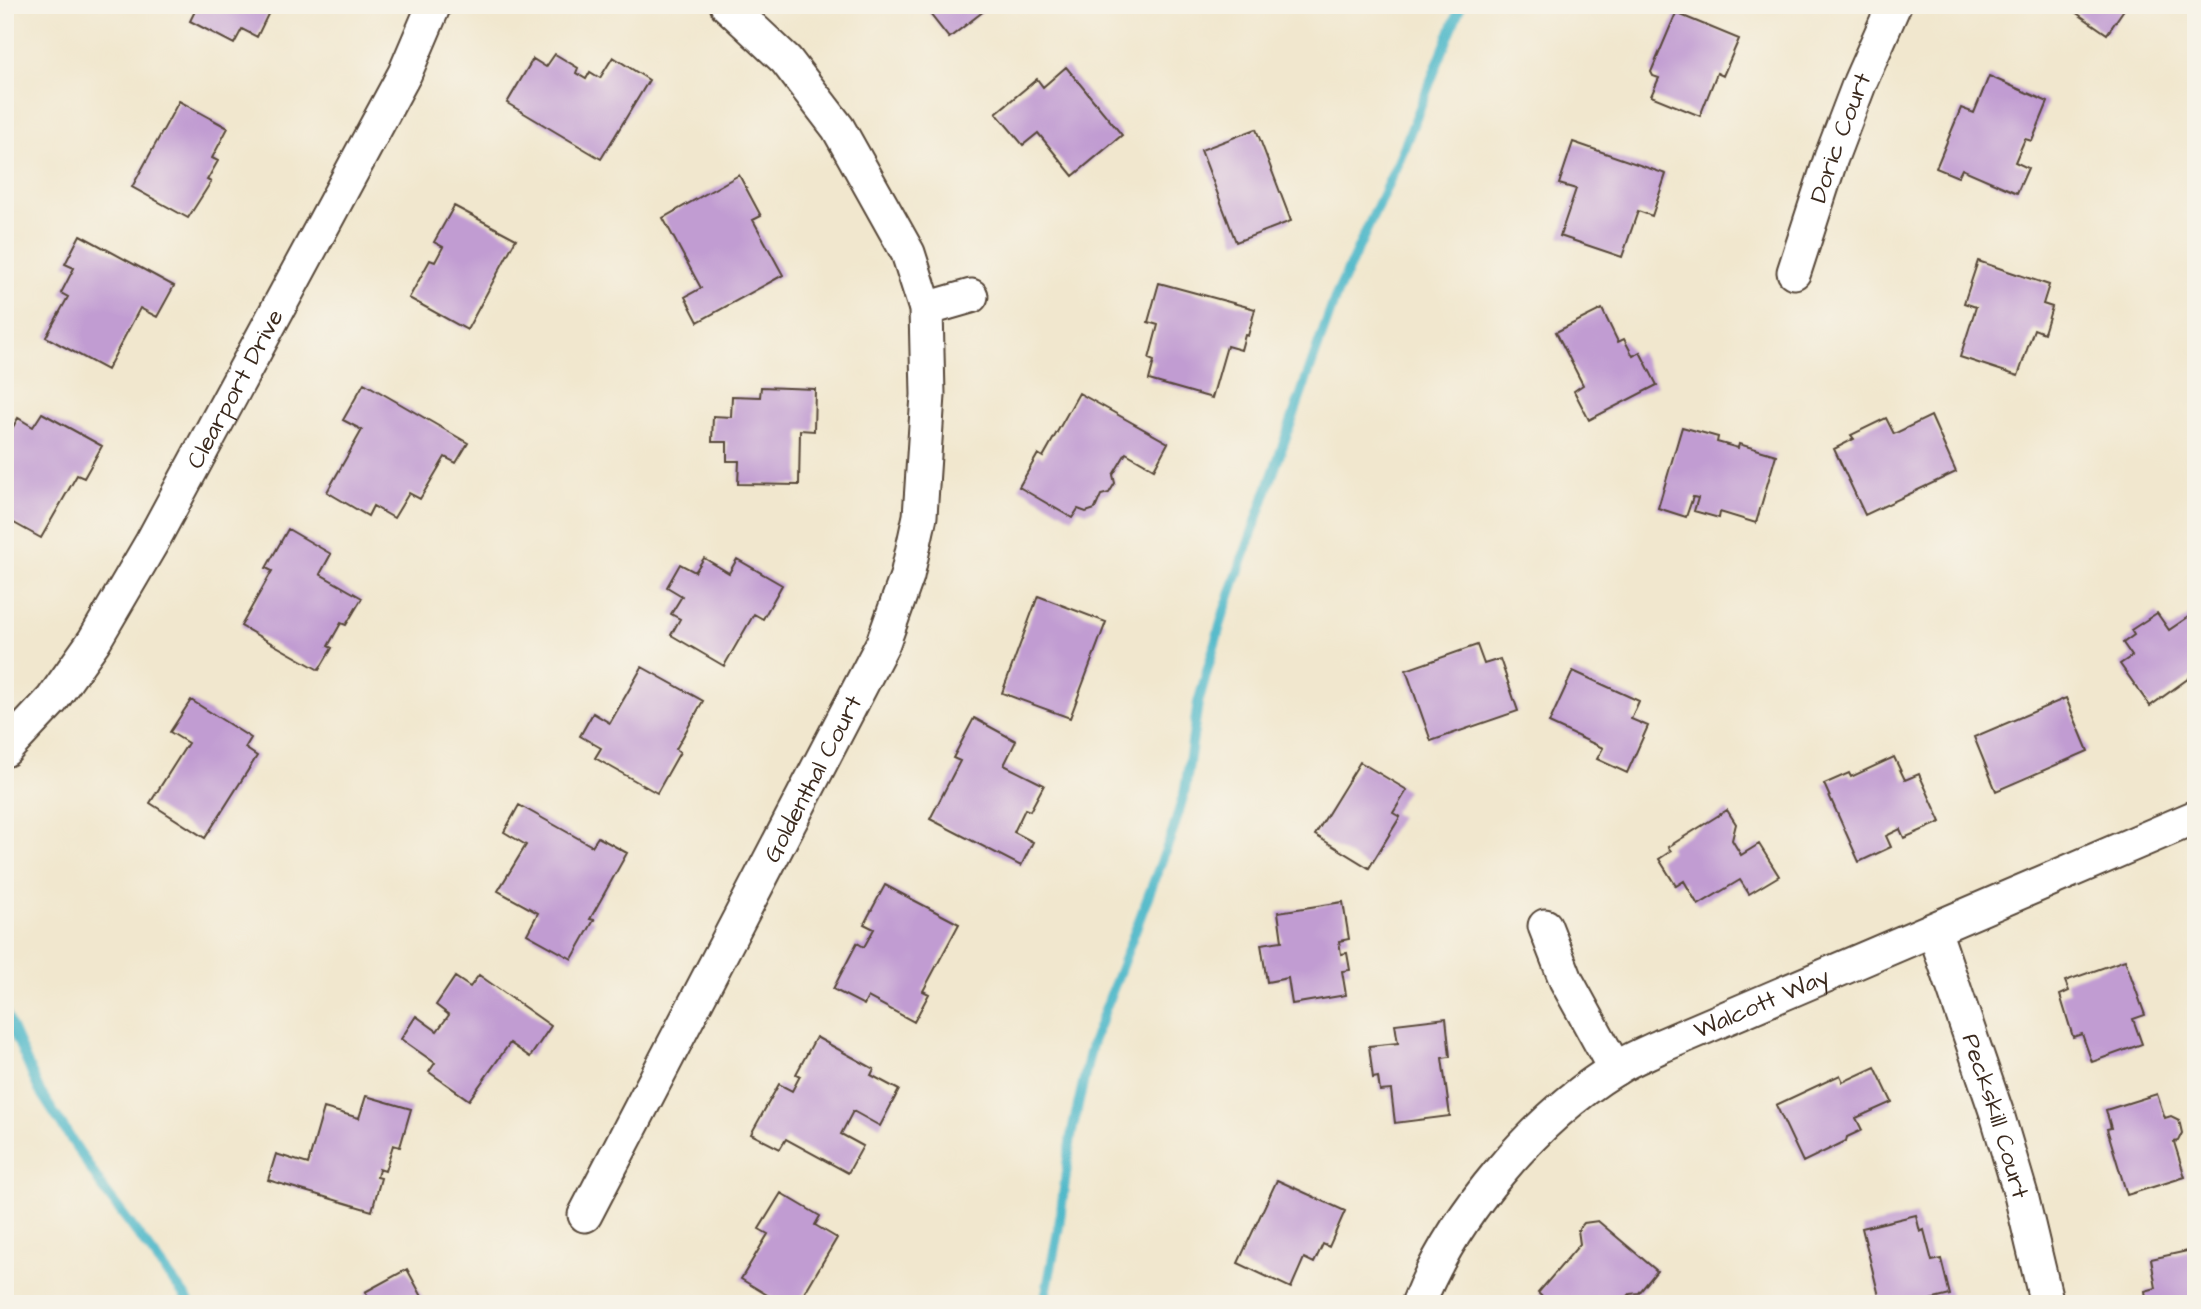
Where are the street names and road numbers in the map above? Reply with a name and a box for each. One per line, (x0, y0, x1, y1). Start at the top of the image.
street label: Doric Court (1802, 67, 1880, 207)
street label: Clearport Drive (179, 303, 292, 475)
street label: Goldenthal Court (756, 689, 871, 869)
street label: Walcott Way (1689, 960, 1835, 1048)
street label: Peckskill Court (1953, 1029, 2037, 1203)

